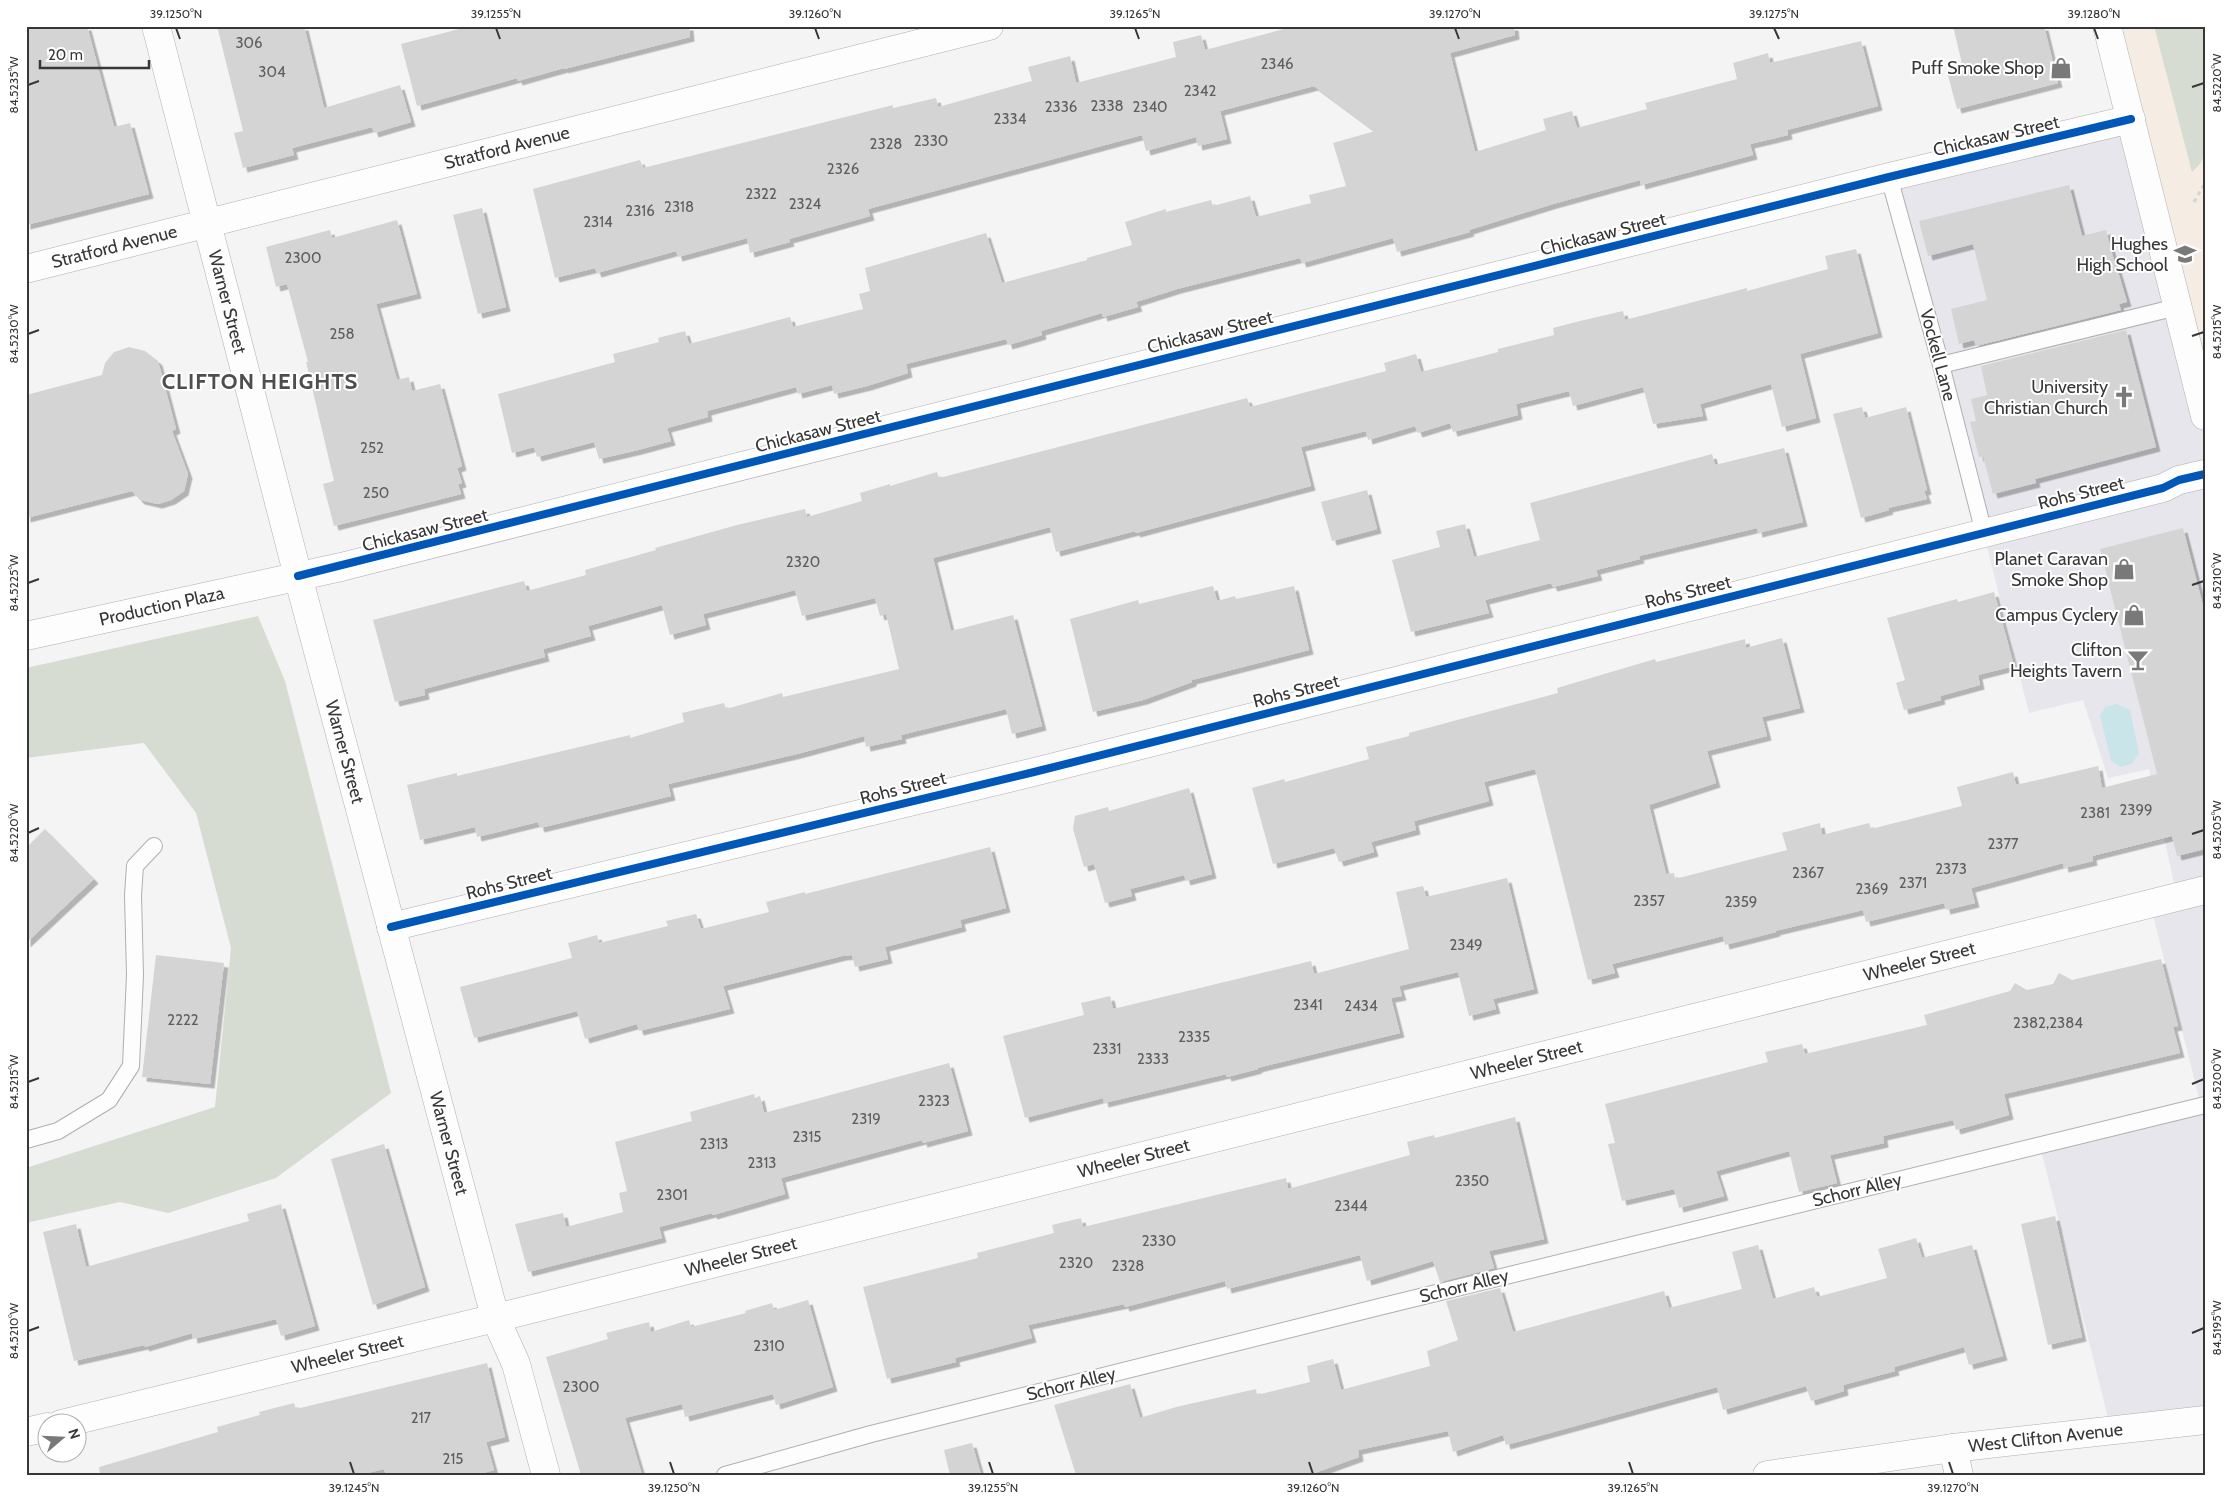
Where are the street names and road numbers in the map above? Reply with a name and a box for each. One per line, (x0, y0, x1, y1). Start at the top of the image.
street label: Chickasaw Street (1931, 111, 2061, 161)
street label: Stratford Avenue (442, 121, 572, 174)
street label: Chickasaw Street (1538, 208, 1668, 260)
street label: Stratford Avenue (49, 220, 179, 273)
street label: Warner Street (203, 248, 251, 356)
street label: Chickasaw Street (1145, 306, 1275, 358)
street label: Vockell Lane (1915, 307, 1961, 403)
street label: Chickasaw Street (753, 405, 883, 457)
street label: Rohs Street (2036, 472, 2126, 514)
street label: Chickasaw Street (360, 504, 490, 556)
street label: Rohs Street (1643, 571, 1733, 613)
street label: Production Plaza (97, 582, 227, 631)
street label: Rohs Street (1251, 670, 1341, 712)
street label: Warner Street (321, 698, 369, 806)
street label: Rohs Street (858, 767, 948, 809)
street label: Rohs Street (464, 862, 554, 904)
street label: Wheeler Street (1861, 937, 1978, 986)
street label: Wheeler Street (1468, 1035, 1585, 1085)
street label: Warner Street (425, 1089, 473, 1197)
street label: Wheeler Street (1075, 1134, 1192, 1183)
street label: Schorr Alley (1810, 1168, 1904, 1212)
street label: Wheeler Street (682, 1232, 799, 1281)
street label: Schorr Alley (1417, 1264, 1511, 1308)
street label: Wheeler Street (289, 1330, 406, 1378)
street label: Schorr Alley (1024, 1362, 1118, 1406)
street label: West Clifton Avenue (1967, 1418, 2124, 1457)

